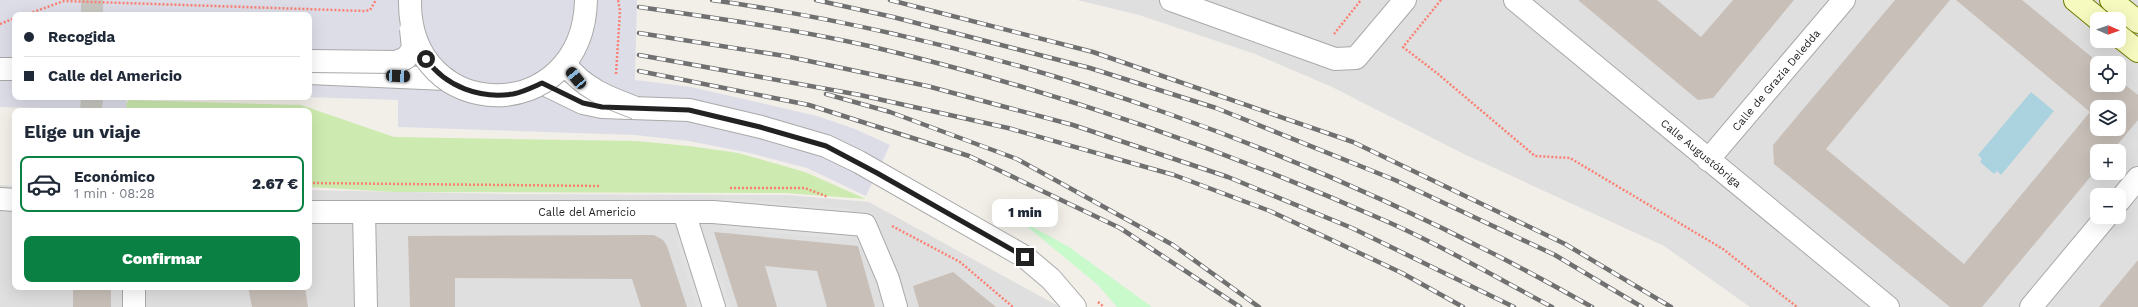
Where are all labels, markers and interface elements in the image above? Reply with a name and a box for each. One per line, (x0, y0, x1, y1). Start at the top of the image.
north arrow (2090, 12, 2126, 48)
map controls (2090, 12, 2126, 224)
street label: Calle de Grazia Deledda (1730, 27, 1823, 134)
text: Recogida (48, 28, 115, 46)
route start (417, 50, 435, 68)
button: locate (2090, 56, 2126, 92)
car (564, 65, 588, 91)
text: Calle del Americio (48, 67, 182, 85)
car (386, 69, 410, 83)
button: layers (2090, 100, 2126, 136)
street label: Calle Augustóbriga (1658, 117, 1744, 190)
text: Elige un viaje (24, 121, 141, 142)
button: + (2090, 144, 2126, 180)
icon: car (26, 166, 62, 202)
text: Económico (74, 168, 155, 186)
text: 2.67 € (252, 175, 298, 193)
text: 1 min · 08:28 (74, 186, 155, 201)
button: − (2090, 188, 2126, 224)
callout: 1 min (992, 199, 1058, 227)
text: 1 min (1008, 205, 1042, 220)
street label: Calle del Americio (538, 206, 636, 219)
button: Confirmar (24, 236, 300, 282)
route end (1016, 248, 1034, 266)

